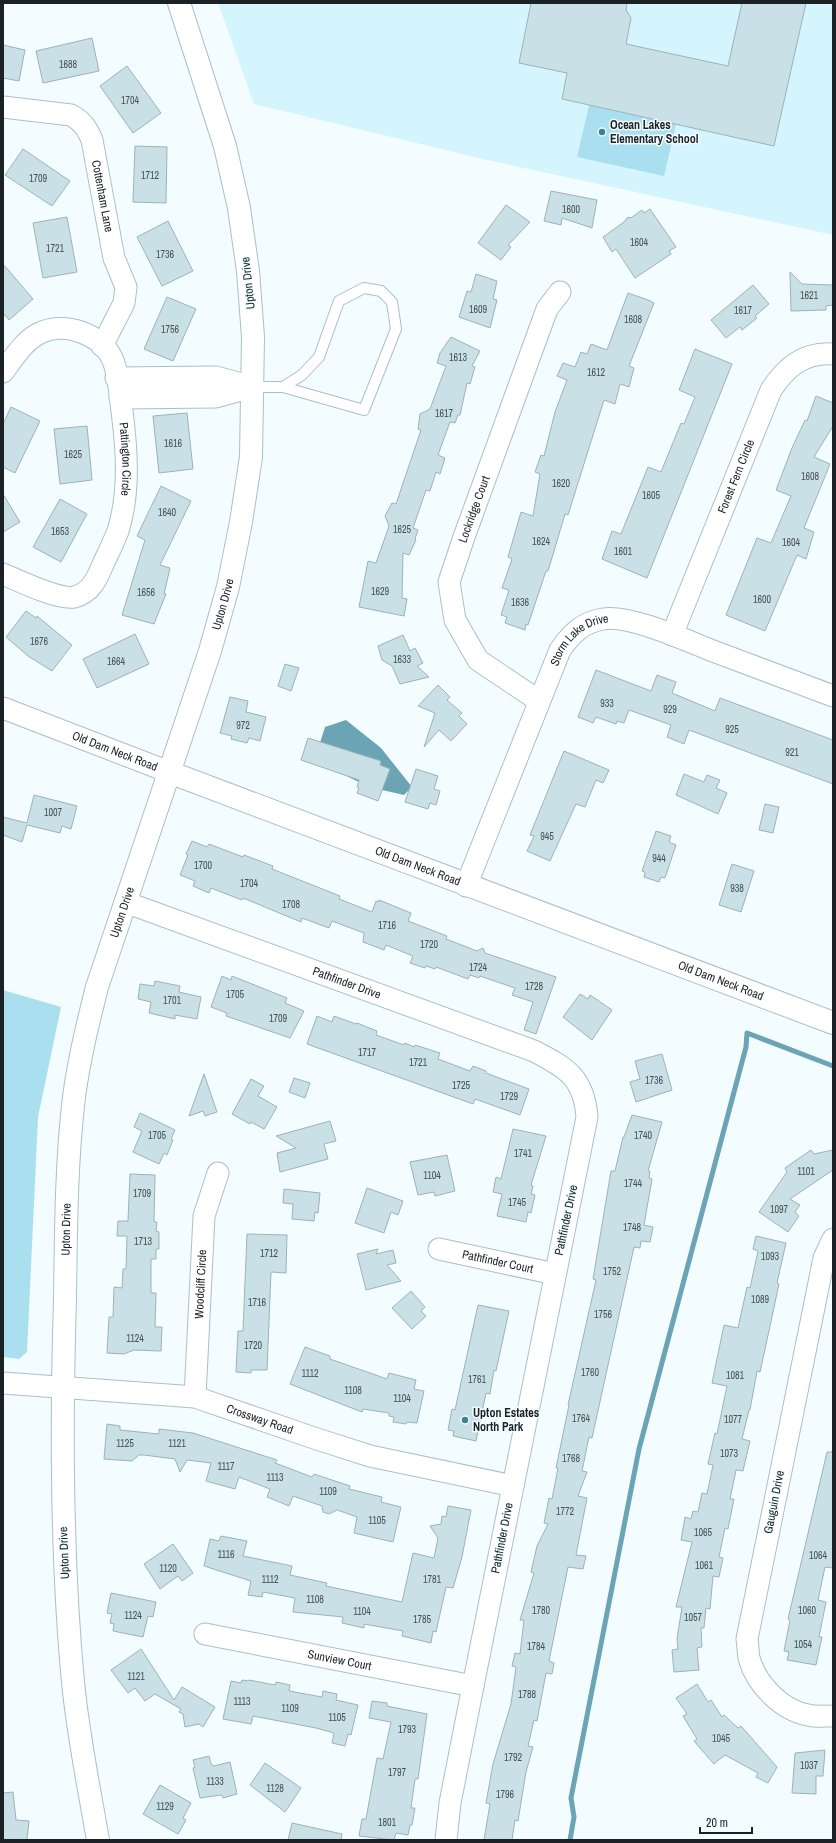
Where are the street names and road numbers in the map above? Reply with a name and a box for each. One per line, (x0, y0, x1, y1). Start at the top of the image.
street label: Cottenham Lane (88, 159, 117, 233)
street label: Upton Drive (237, 256, 259, 310)
street label: Pattington Circle (115, 422, 134, 497)
street label: Forest Fern Circle (714, 437, 758, 516)
street label: Lockridge Court (455, 473, 494, 545)
street label: Upton Drive (208, 577, 237, 632)
street label: Storm Lake Drive (547, 610, 609, 668)
street label: Old Dam Neck Road (70, 727, 160, 775)
street label: Old Dam Neck Road (373, 843, 463, 890)
street label: Upton Drive (106, 885, 138, 940)
street label: Old Dam Neck Road (676, 957, 766, 1004)
street label: Pathfinder Drive (310, 963, 383, 1003)
street label: Pathfinder Drive (551, 1183, 581, 1257)
street label: Upton Drive (58, 1203, 75, 1256)
street label: Pathfinder Court (461, 1246, 535, 1277)
street label: Woodcliff Circle (191, 1249, 210, 1319)
street label: Crossway Road (224, 1400, 295, 1438)
street label: Gauguin Drive (760, 1469, 788, 1535)
street label: Pathfinder Drive (487, 1501, 517, 1575)
street label: Upton Drive (55, 1526, 73, 1580)
street label: Sunview Court (306, 1646, 373, 1674)

